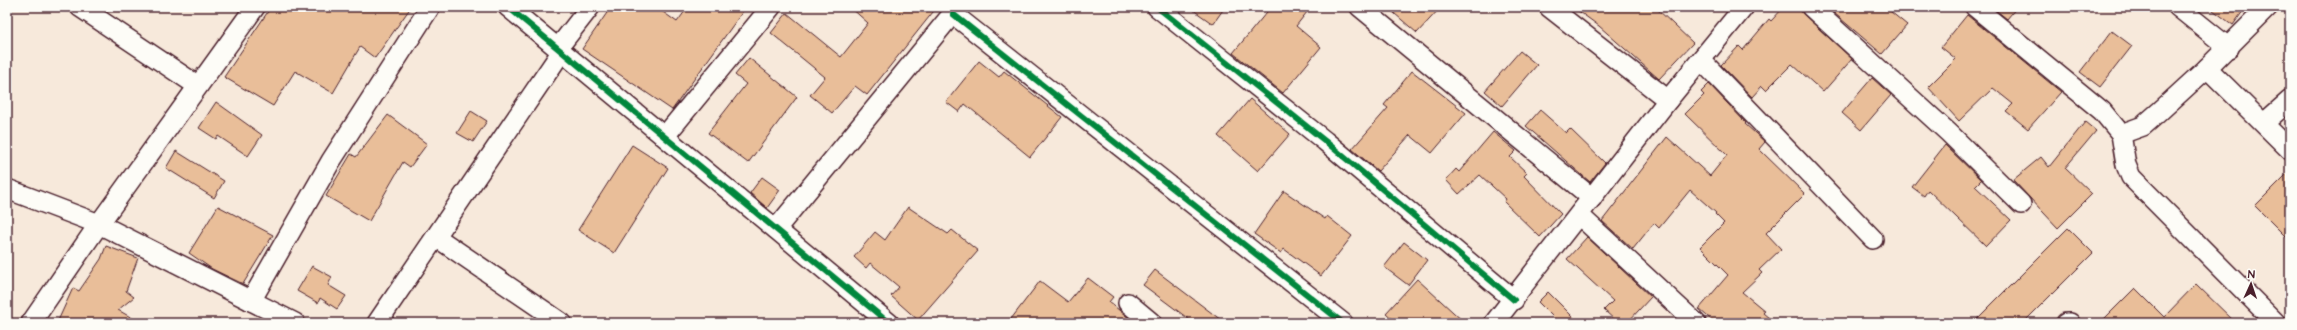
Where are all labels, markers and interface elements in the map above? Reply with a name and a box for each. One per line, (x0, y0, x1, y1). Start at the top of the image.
north arrow (2231, 264, 2271, 304)
text: N (2248, 267, 2255, 282)

